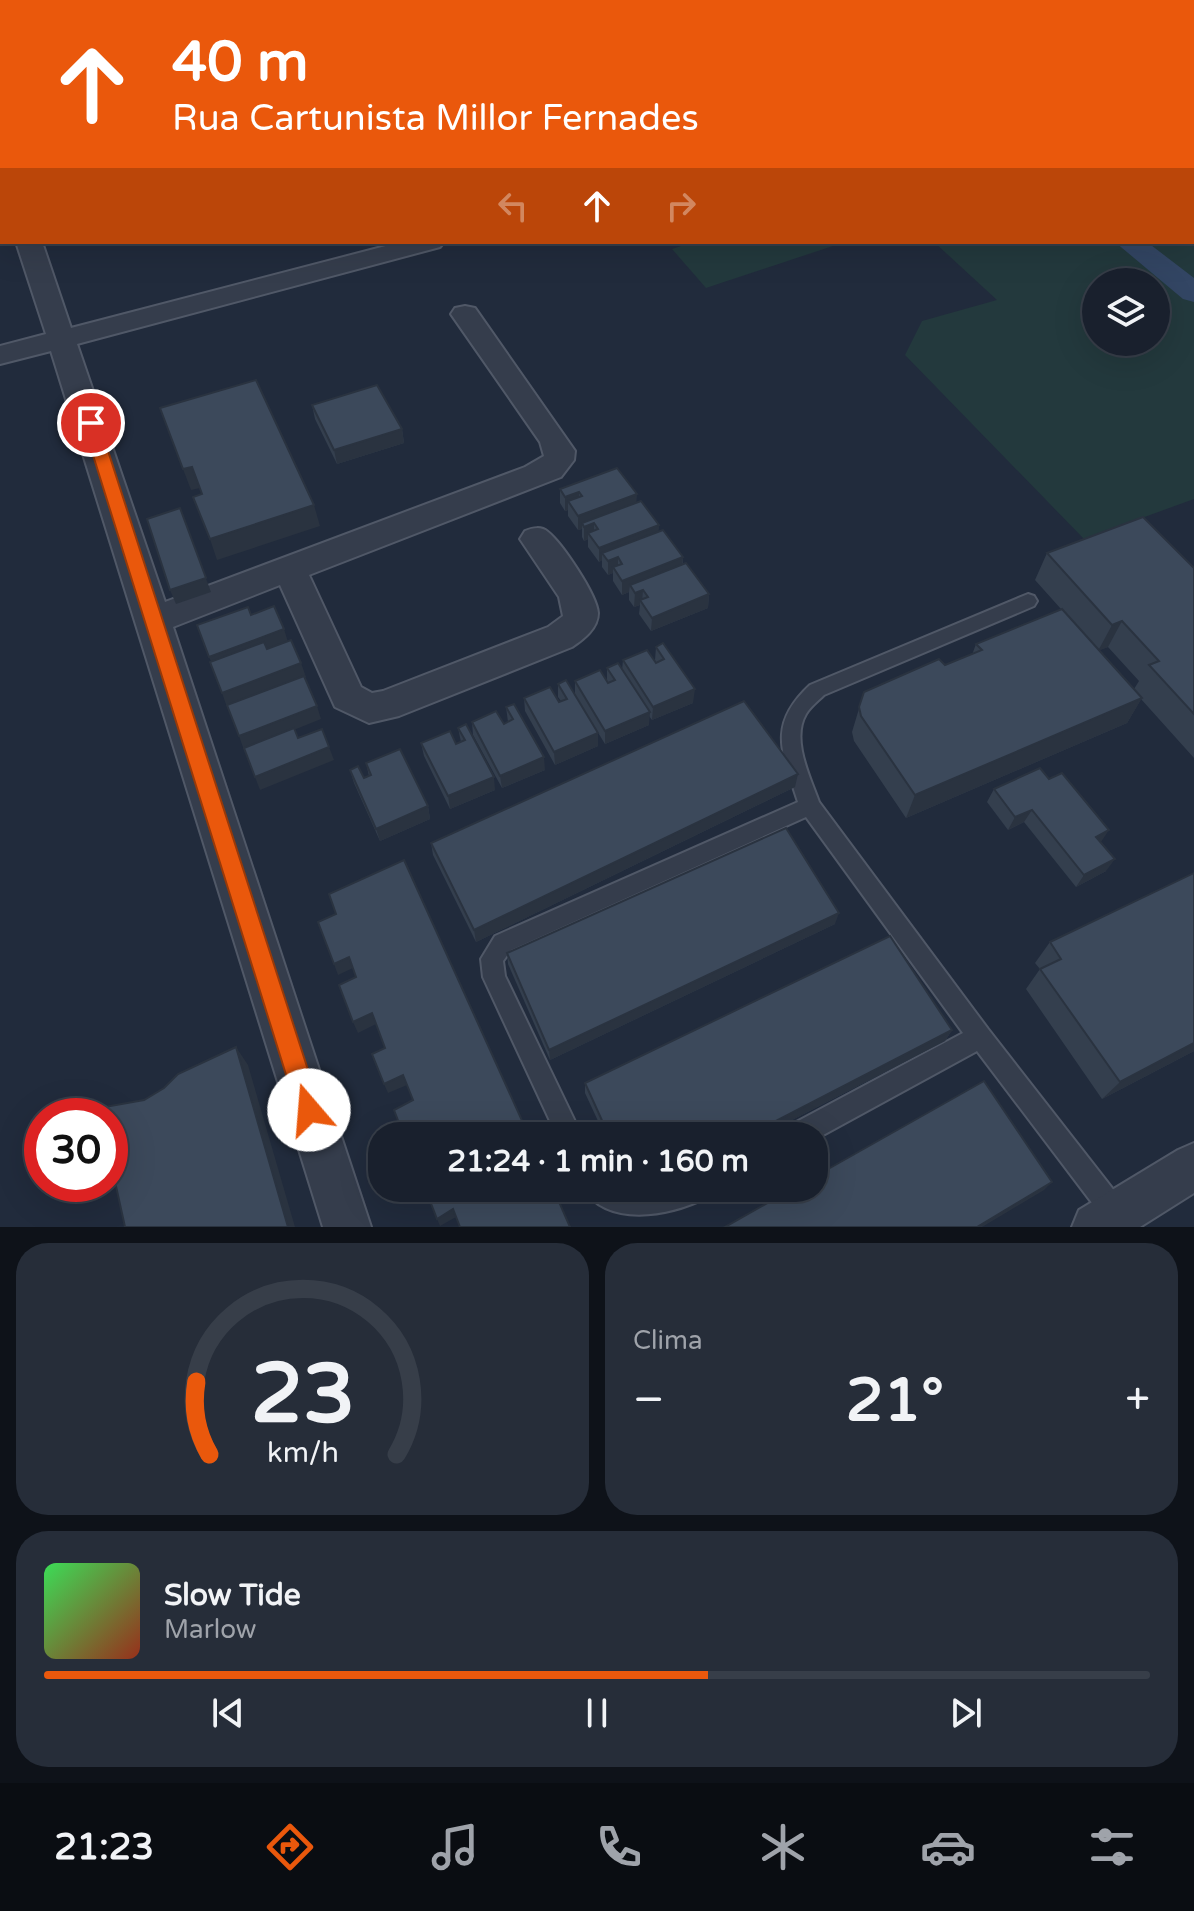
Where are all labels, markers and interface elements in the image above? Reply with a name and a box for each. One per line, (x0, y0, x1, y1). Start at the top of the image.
text: 40 m (172, 29, 308, 96)
icon: ahead (40, 32, 144, 136)
text: Rua Cartunista Millor Fernades (172, 97, 699, 140)
icon: left (491, 184, 535, 228)
icon: ahead (575, 184, 619, 228)
icon: right (659, 184, 703, 228)
map controls (1082, 268, 1170, 356)
button: layers (1082, 268, 1170, 356)
pin (57, 389, 125, 457)
icon: arrive (69, 401, 113, 445)
position arrow (267, 1068, 351, 1152)
speed limit sign: 30 (24, 1098, 128, 1202)
text: 21:24 · 1 min · 160 m (447, 1143, 749, 1180)
text: Clima (633, 1325, 703, 1356)
text: 23 (250, 1345, 355, 1445)
text: 21° (846, 1365, 944, 1437)
text: − (633, 1374, 664, 1427)
text: + (1125, 1374, 1150, 1427)
text: km/h (267, 1436, 338, 1470)
text: Slow Tide (164, 1577, 301, 1614)
text: Marlow (164, 1614, 256, 1645)
icon: previous (206, 1691, 250, 1735)
icon: pause (575, 1691, 619, 1735)
icon: next (944, 1691, 988, 1735)
icon: directions (262, 1819, 318, 1875)
icon: music (427, 1819, 483, 1875)
icon: phone (591, 1819, 647, 1875)
icon: climate (755, 1819, 811, 1875)
icon: car (920, 1819, 976, 1875)
icon: filters (1084, 1819, 1140, 1875)
text: 21:23 (54, 1826, 154, 1869)

